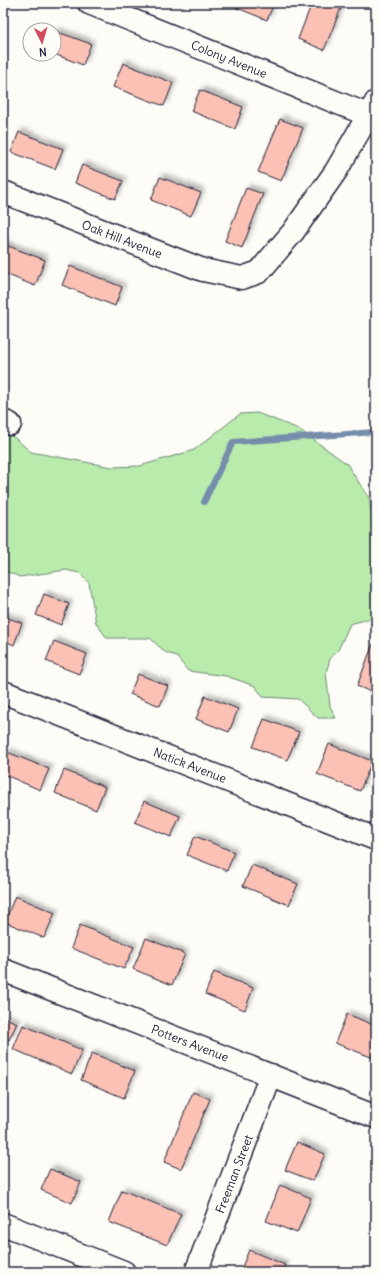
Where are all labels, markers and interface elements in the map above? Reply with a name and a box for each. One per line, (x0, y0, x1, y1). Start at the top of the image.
north arrow (22, 22, 62, 62)
street label: Colony Avenue (189, 37, 269, 81)
text: N (38, 45, 47, 59)
street label: Oak Hill Avenue (80, 217, 164, 261)
street label: Natick Avenue (151, 744, 229, 786)
street label: Potters Avenue (149, 1021, 231, 1065)
street label: Freeman Street (212, 1133, 256, 1215)

